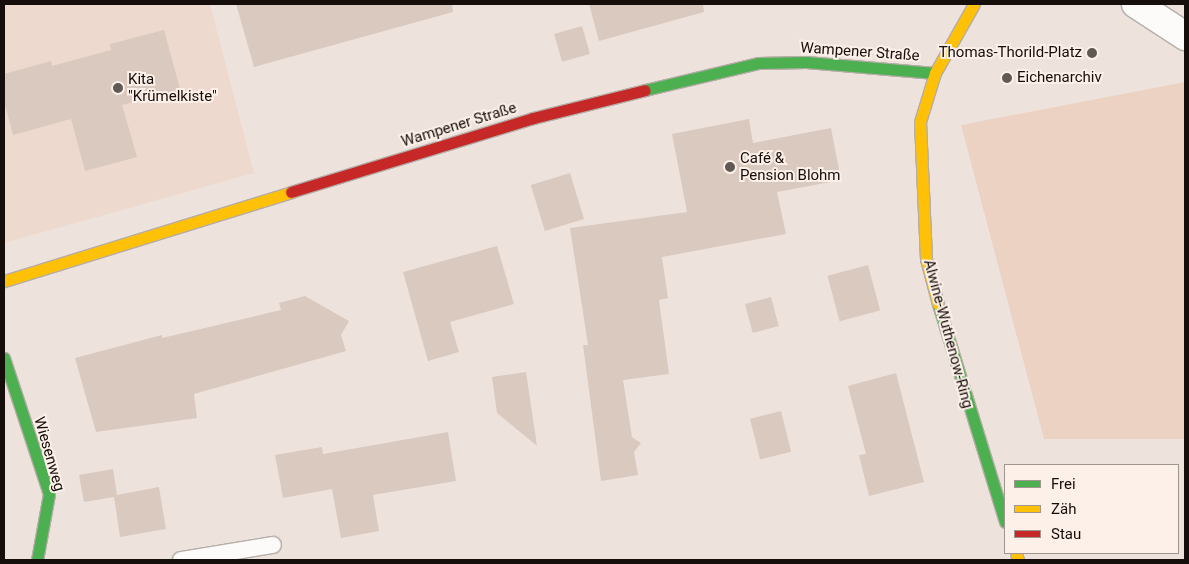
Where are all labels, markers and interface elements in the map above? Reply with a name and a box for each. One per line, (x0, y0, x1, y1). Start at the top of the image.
street label: Wampener Straße (800, 39, 920, 65)
place label: Thomas-Thorild-Platz (939, 44, 1082, 62)
marker: Thomas-Thorild-Platz (1086, 47, 1098, 59)
place label: Eichenarchiv (1017, 69, 1102, 87)
place label: Kita "Krümelkiste" (128, 70, 217, 105)
marker: Eichenarchiv (1001, 72, 1013, 84)
marker: Kita "Krümelkiste" (112, 82, 124, 94)
street label: Wampener Straße (399, 99, 519, 151)
place label: Café & Pension Blohm (740, 149, 841, 184)
marker: Café & Pension Blohm (724, 161, 736, 173)
street label: Alwine-Wuthenow-Ring (919, 258, 977, 410)
street label: Wiesenweg (30, 415, 68, 493)
legend (1004, 464, 1179, 554)
text: Frei (1051, 475, 1076, 493)
text: Zäh (1051, 500, 1076, 518)
text: Stau (1051, 525, 1081, 543)

